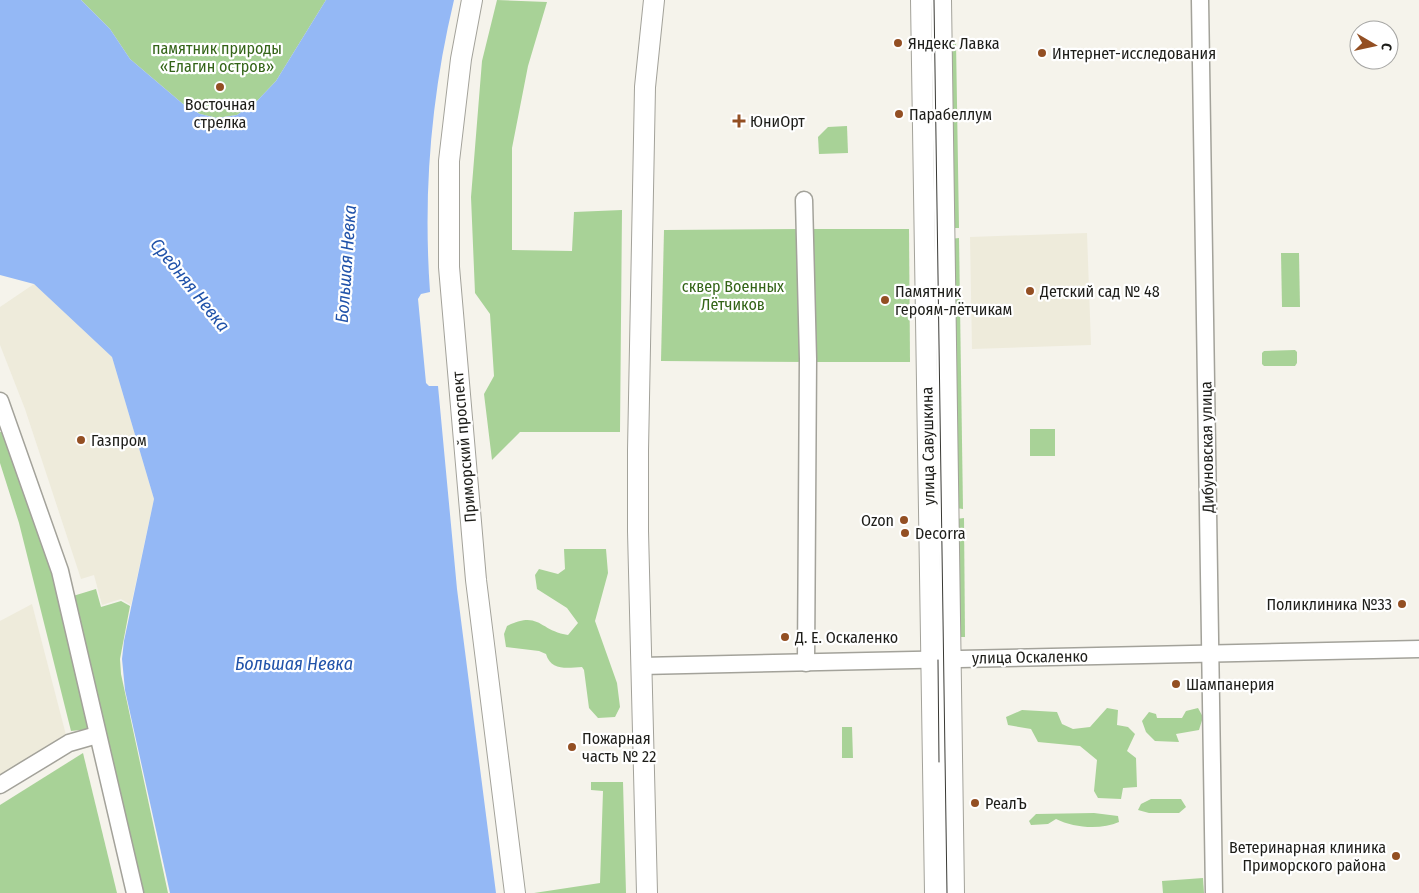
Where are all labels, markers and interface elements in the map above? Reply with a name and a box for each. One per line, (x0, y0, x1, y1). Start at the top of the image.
north arrow (1349, 20, 1399, 70)
place label: Яндекс Лавка (908, 34, 1000, 53)
marker: Яндекс Лавка (892, 37, 904, 49)
park label: памятник природы «Елагин остров» (152, 39, 282, 76)
text: С (1377, 42, 1395, 53)
place label: Интернет-исследования (1052, 44, 1216, 63)
marker: Интернет-исследования (1036, 47, 1048, 59)
marker: Восточная стрелка (214, 81, 226, 93)
place label: Восточная стрелка (185, 95, 255, 132)
place label: Парабеллум (909, 105, 992, 124)
marker: Парабеллум (893, 108, 905, 120)
place label: ЮниОрт (750, 112, 805, 131)
marker: ЮниОрт (732, 114, 746, 128)
water label: Большая Невка (331, 204, 361, 324)
water label: Средняя Невка (146, 234, 234, 336)
park label: сквер Военных Лётчиков (682, 277, 784, 314)
place label: Памятник героям-лётчикам (895, 282, 1012, 319)
place label: Детский сад № 48 (1039, 282, 1160, 301)
marker: Детский сад № 48 (1024, 285, 1036, 297)
marker: Памятник героям-лётчикам (879, 294, 891, 306)
street label: Приморский проспект (448, 370, 480, 523)
street label: Дибуновская улица (1196, 381, 1218, 514)
street label: улица Савушкина (917, 386, 939, 505)
place label: Газпром (91, 431, 147, 450)
marker: Газпром (75, 434, 87, 446)
place label: Ozon (861, 511, 894, 530)
marker: Ozon (898, 514, 910, 526)
place label: Decorra (915, 524, 966, 543)
marker: Decorra (899, 527, 911, 539)
place label: Поликлиника №33 (1266, 595, 1392, 614)
marker: Поликлиника №33 (1396, 598, 1408, 610)
place label: Д. Е. Оскаленко (794, 628, 898, 647)
marker: Д. Е. Оскаленко (779, 631, 791, 643)
street label: улица Оскаленко (972, 646, 1088, 668)
water label: Большая Невка (235, 653, 353, 675)
place label: Шампанерия (1186, 675, 1275, 694)
marker: Шампанерия (1170, 678, 1182, 690)
place label: Пожарная часть № 22 (582, 729, 656, 766)
marker: Пожарная часть № 22 (566, 741, 578, 753)
place label: РеалЪ (985, 794, 1027, 813)
marker: РеалЪ (969, 797, 981, 809)
place label: Ветеринарная клиника Приморского района (1229, 838, 1386, 875)
marker: Ветеринарная клиника Приморского района (1390, 850, 1402, 862)

